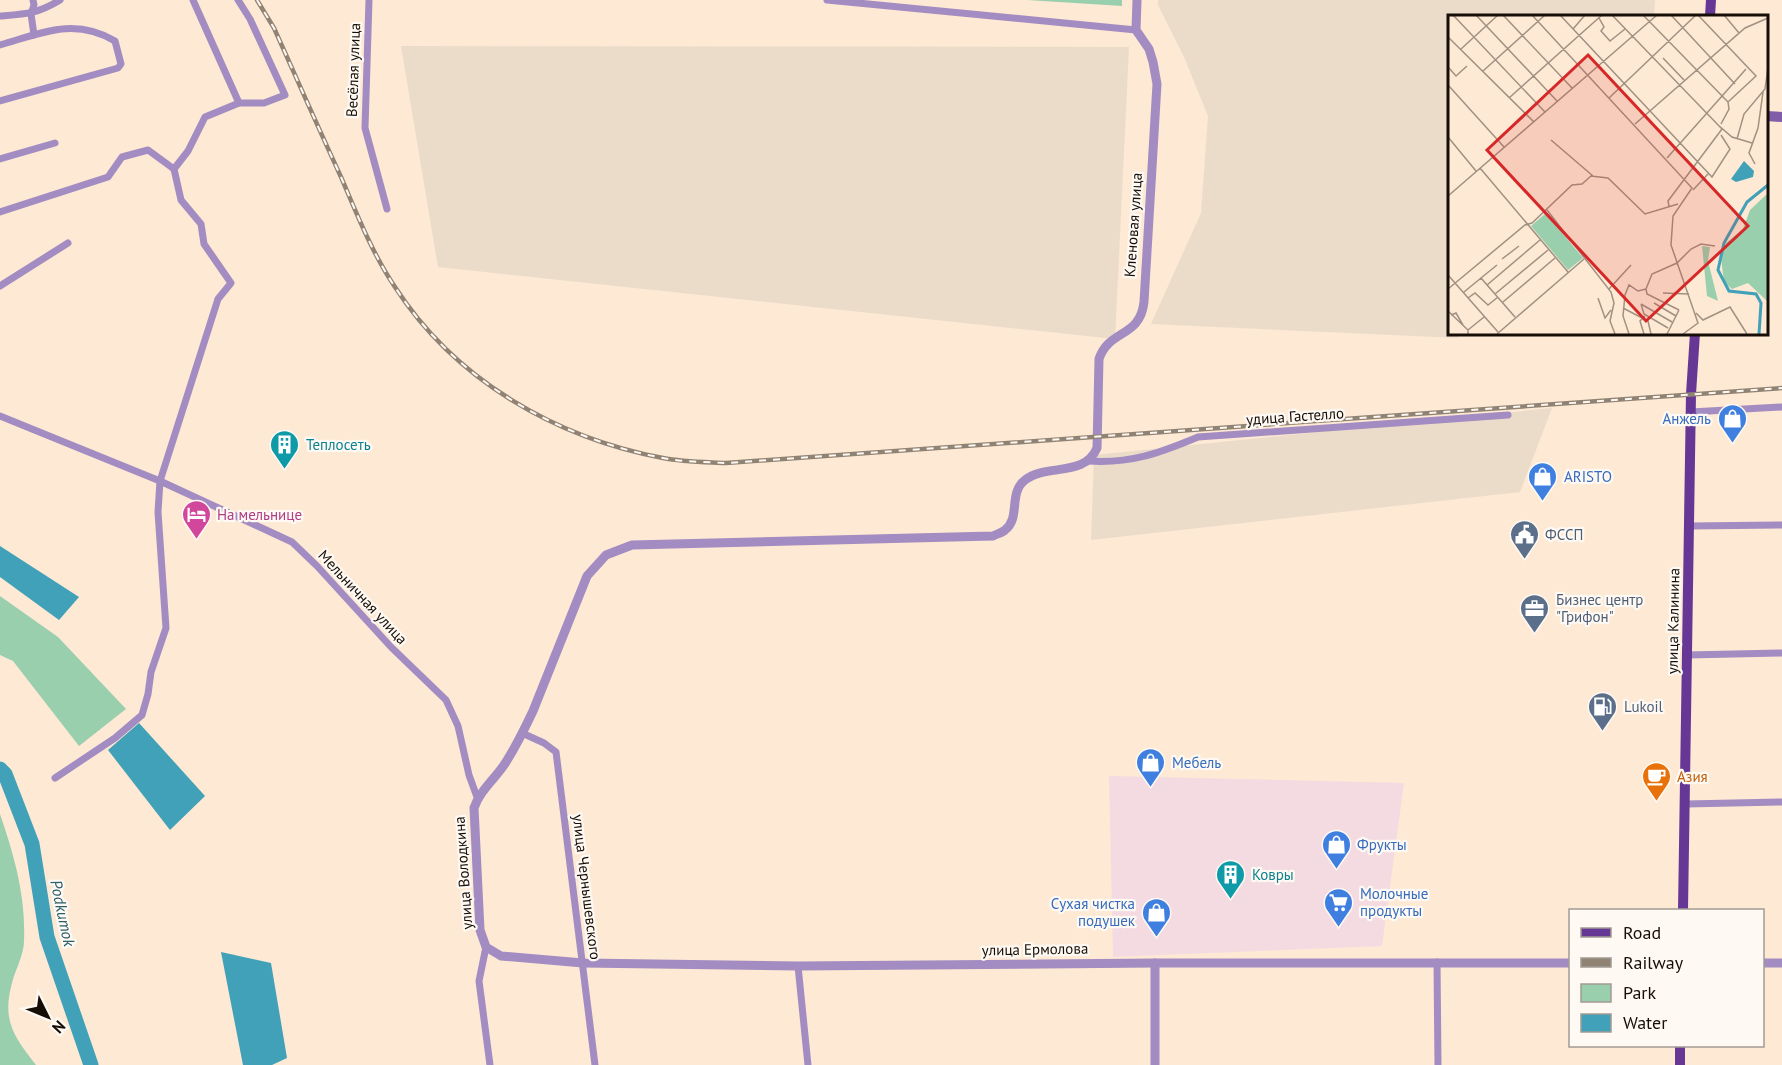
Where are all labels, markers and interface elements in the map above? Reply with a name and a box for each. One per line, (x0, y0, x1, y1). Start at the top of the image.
inset map (1448, 15, 1767, 334)
street label: Весёлая улица (342, 23, 364, 117)
street label: Кленовая улица (1120, 172, 1146, 278)
shop icon: Анжель (1716, 402, 1748, 444)
street label: удица Гастелло (1246, 403, 1344, 429)
place label: Анжель (1663, 409, 1711, 428)
building icon: Теплосеть (269, 428, 301, 470)
place label: Теплосеть (306, 435, 371, 454)
shop icon: ARISTO (1527, 460, 1559, 502)
place label: ARISTO (1564, 467, 1612, 486)
hotel icon: На мельнице (180, 498, 212, 540)
place label: На мельнице (217, 505, 302, 524)
public building icon: ФССП (1508, 518, 1540, 560)
place label: ФССП (1545, 525, 1583, 544)
street label: Мельничная улица (314, 546, 412, 648)
street label: улица Калинина (1663, 568, 1683, 674)
place label: Бизнес центр "Грифон" (1556, 590, 1643, 626)
office icon: Бизнес центр "Грифон" (1519, 592, 1551, 634)
fuel station icon: Lukoil (1587, 690, 1619, 732)
place label: Lukoil (1624, 697, 1664, 716)
shop icon: Мебель (1135, 746, 1167, 788)
place label: Мебель (1172, 753, 1221, 772)
cafe icon: Азия (1640, 760, 1672, 802)
place label: Азия (1677, 767, 1708, 786)
street label: улица Чернышевского (569, 813, 605, 961)
street label: улица Володкина (450, 816, 476, 930)
shop icon: Фрукты (1320, 828, 1352, 870)
place label: Фрукты (1357, 835, 1407, 854)
building icon: Ковры (1215, 858, 1247, 900)
place label: Ковры (1252, 865, 1294, 884)
water label: Podkumok (46, 878, 80, 949)
place label: Молочные продукты (1360, 884, 1428, 920)
supermarket icon: Молочные продукты (1323, 886, 1355, 928)
place label: Сухая чистка подушек (1051, 894, 1136, 930)
shop icon: Сухая чистка подушек (1140, 896, 1172, 938)
legend (1569, 909, 1764, 1047)
text: Road (1623, 921, 1661, 944)
street label: улица Ермолова (982, 939, 1088, 959)
text: Railway (1623, 951, 1684, 974)
text: Park (1623, 981, 1656, 1004)
north arrow (18, 987, 78, 1047)
text: Water (1623, 1011, 1667, 1034)
text: N (48, 1017, 70, 1038)

